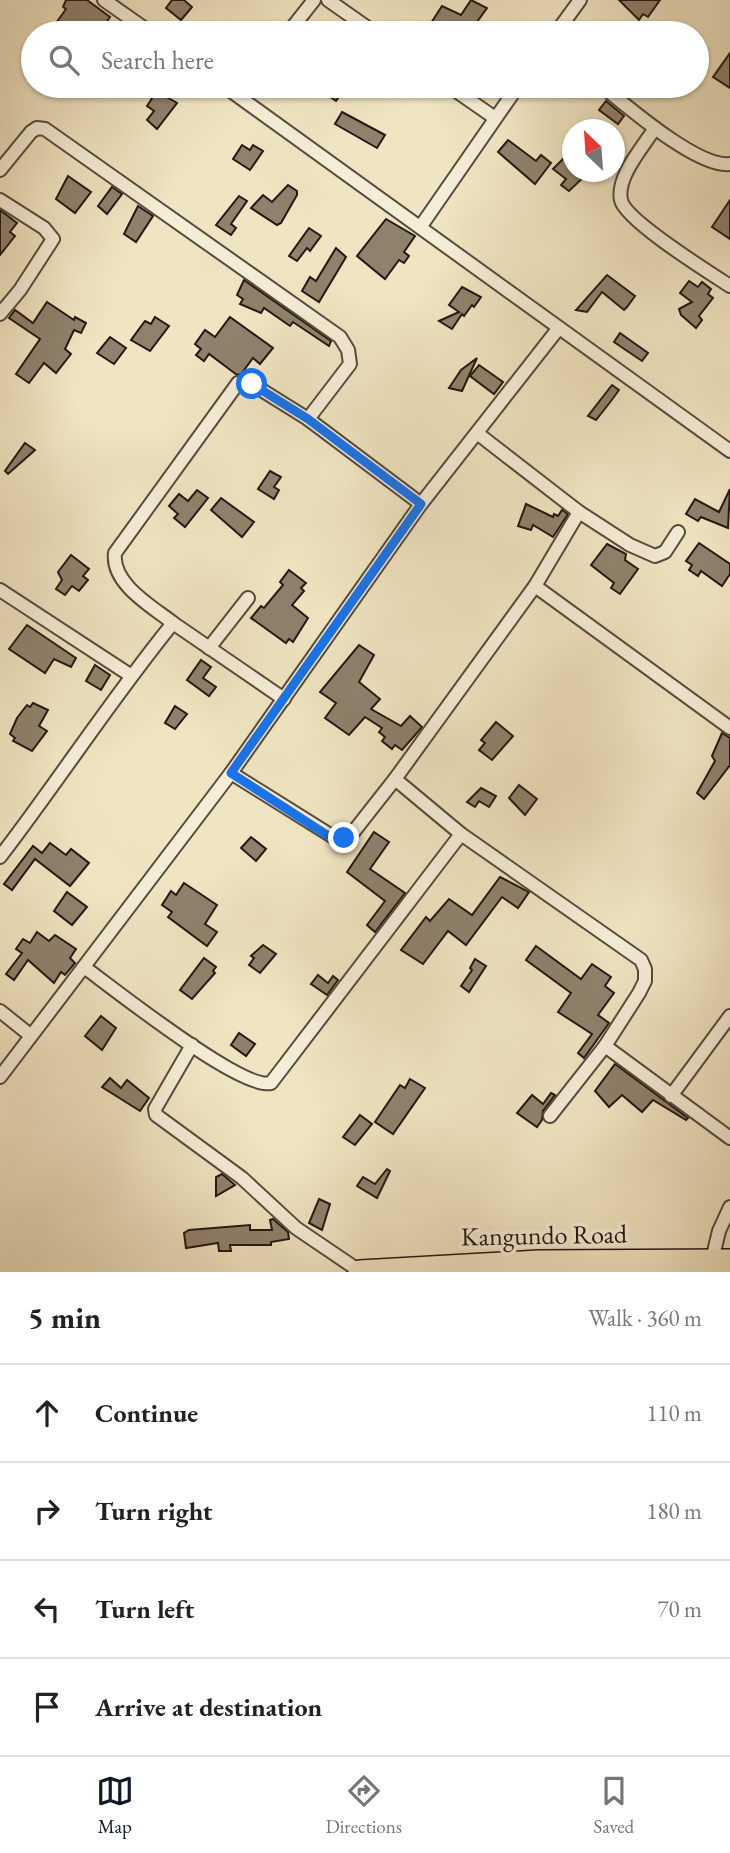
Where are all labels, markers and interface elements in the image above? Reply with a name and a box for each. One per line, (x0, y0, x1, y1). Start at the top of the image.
search box (21, 21, 709, 98)
icon: search (45, 41, 83, 79)
text: Search here (101, 43, 214, 77)
north arrow (562, 119, 625, 182)
route start (236, 368, 267, 399)
route end (328, 822, 359, 853)
street label: Kangundo Road (461, 1217, 628, 1253)
text: 5 min (28, 1298, 101, 1337)
text: Walk · 360 m (588, 1303, 702, 1333)
icon: ahead (28, 1394, 66, 1432)
text: Continue (95, 1396, 198, 1430)
text: 110 m (646, 1398, 702, 1428)
icon: right (28, 1492, 66, 1530)
text: Turn right (95, 1494, 213, 1528)
text: 180 m (646, 1496, 702, 1526)
icon: left (28, 1590, 66, 1628)
text: Turn left (95, 1592, 194, 1626)
text: 70 m (657, 1594, 702, 1624)
icon: arrive (28, 1688, 66, 1726)
text: Arrive at destination (95, 1690, 322, 1724)
tab: Map (96, 1772, 134, 1839)
tab: Directions (325, 1772, 402, 1839)
tab: Saved (593, 1772, 634, 1839)

